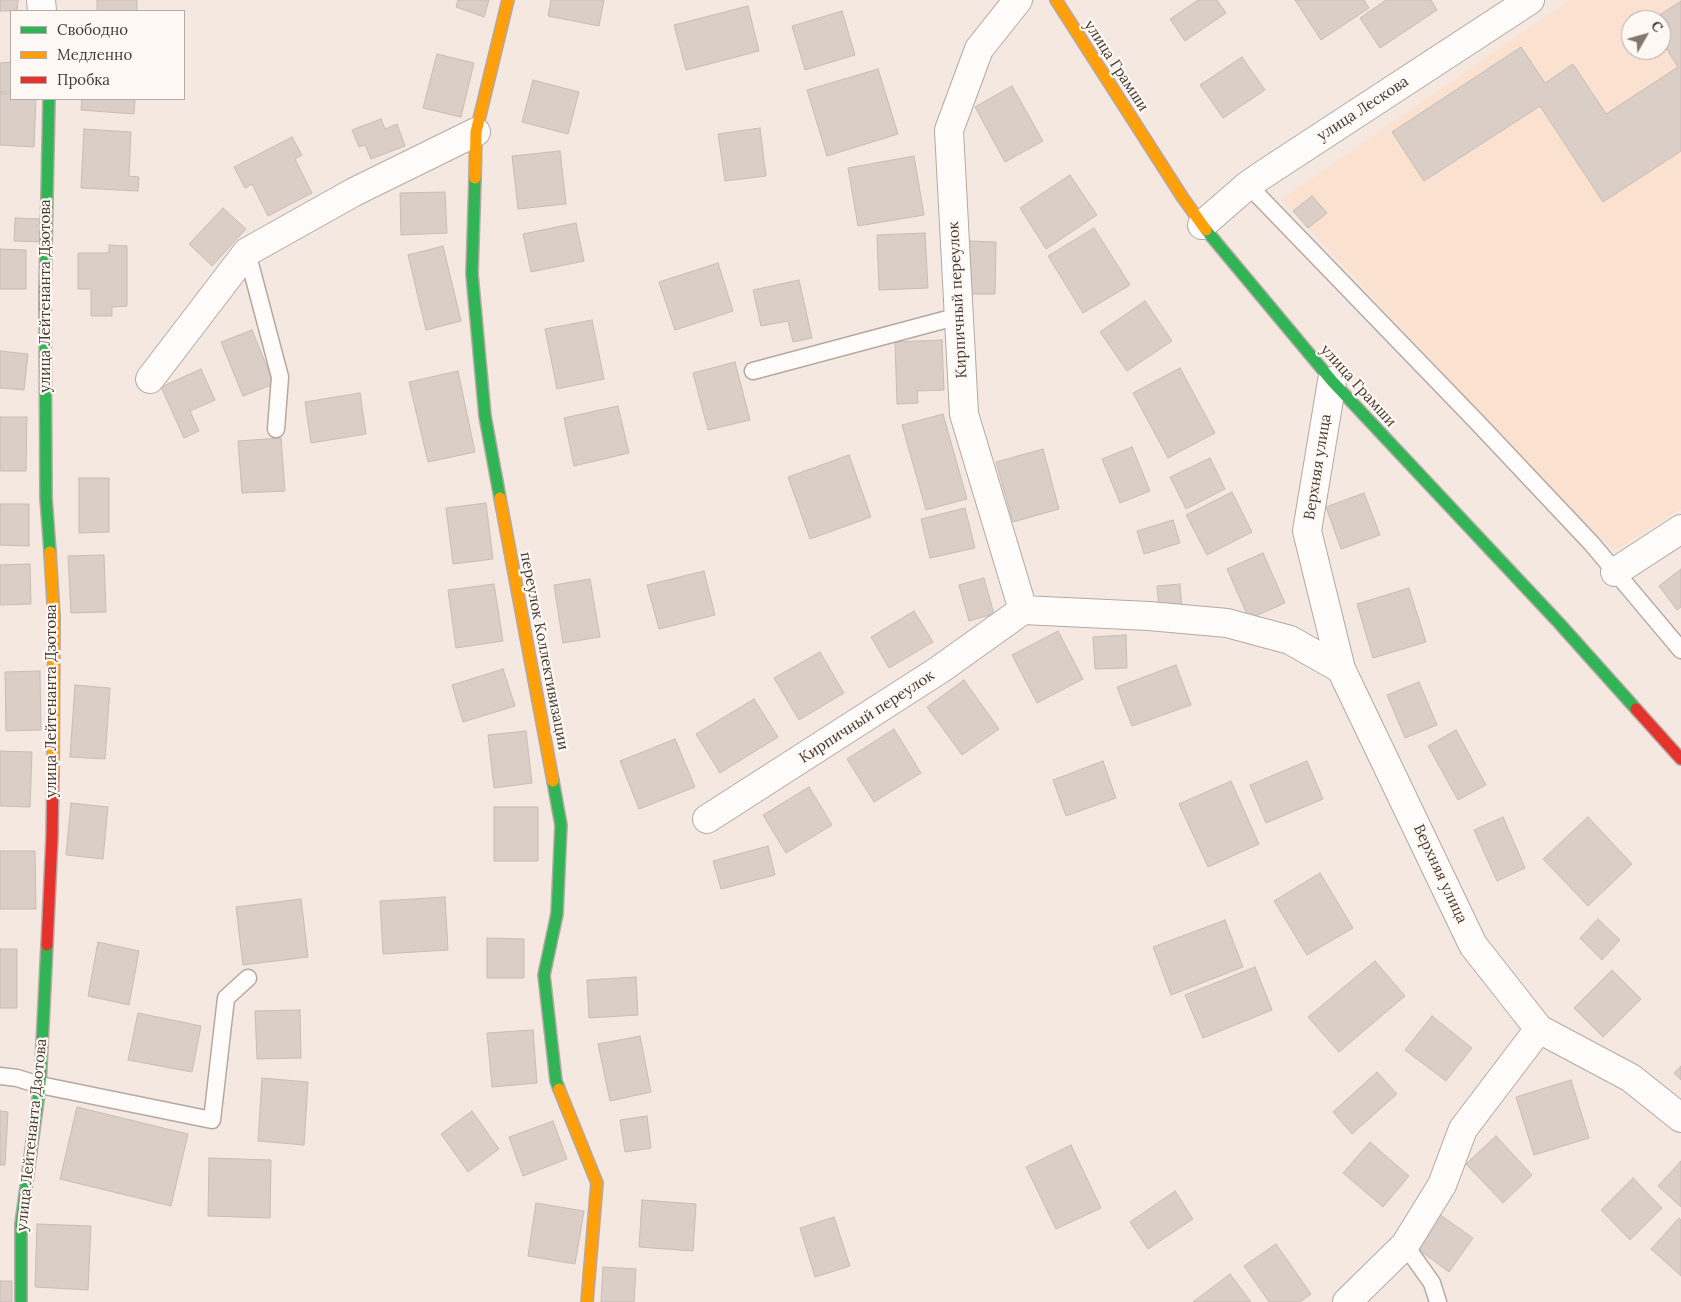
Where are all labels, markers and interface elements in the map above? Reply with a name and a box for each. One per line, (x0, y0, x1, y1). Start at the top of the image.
legend (10, 10, 185, 100)
north arrow (1621, 10, 1671, 60)
street label: улица Грамши (1080, 17, 1152, 115)
text: С (1647, 17, 1667, 36)
text: Свободно (57, 20, 128, 39)
text: Медленно (57, 45, 132, 64)
text: Пробка (57, 70, 110, 89)
street label: улица Лескова (1314, 73, 1412, 145)
street label: улица Лейтенанта Дзотова (37, 199, 55, 393)
street label: Кирпичный переулок (945, 221, 971, 379)
street label: улица Грамши (1316, 341, 1400, 431)
street label: Верхняя улица (1301, 413, 1335, 521)
street label: переулок Коллективизации (516, 550, 572, 752)
street label: улица Лейтенанта Дзотова (43, 604, 61, 798)
street label: Кирпичный переулок (796, 667, 938, 767)
street label: Верхняя улица (1409, 822, 1471, 926)
street label: улица Лейтенанта Дзотова (13, 1038, 51, 1232)

